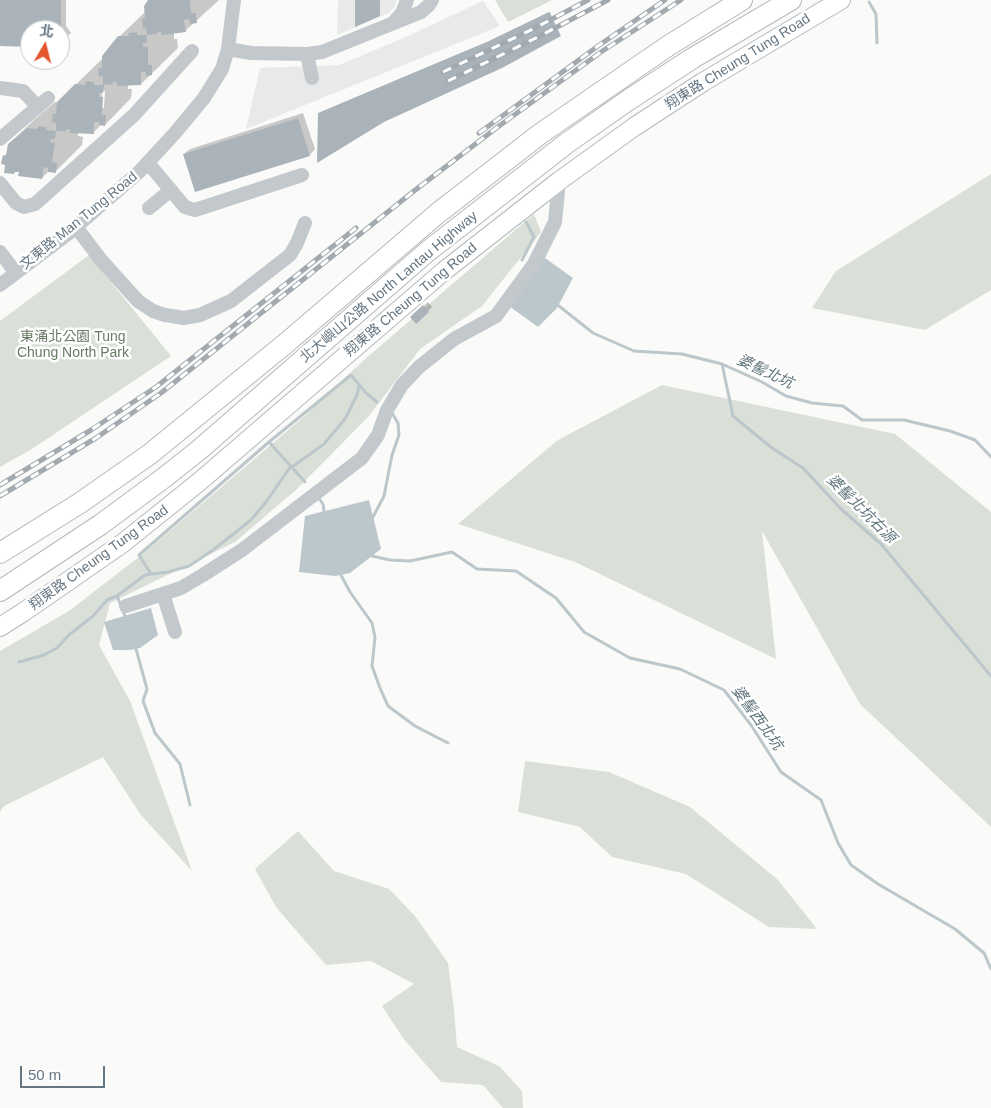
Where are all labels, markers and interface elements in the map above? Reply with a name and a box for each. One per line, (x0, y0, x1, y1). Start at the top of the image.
street label: 翔東路 Cheung Tung Road (662, 10, 814, 114)
north arrow (20, 20, 70, 70)
text: 北 (39, 22, 55, 40)
street label: 文東路 Man Tung Road (17, 169, 141, 273)
street label: 北大嶼山公路 North Lantau Highway (297, 208, 481, 366)
street label: 翔東路 Cheung Tung Road (341, 240, 481, 360)
park label: 東涌北公園 Tung Chung North Park (17, 329, 129, 362)
water label: 婆髻北坑 (734, 351, 796, 393)
water label: 婆髻北坑右源 (823, 471, 899, 547)
street label: 翔東路 Cheung Tung Road (26, 502, 172, 614)
water label: 婆髻西北坑 (728, 682, 786, 754)
scale bar (22, 1056, 108, 1088)
text: 50 m (28, 1066, 61, 1083)

